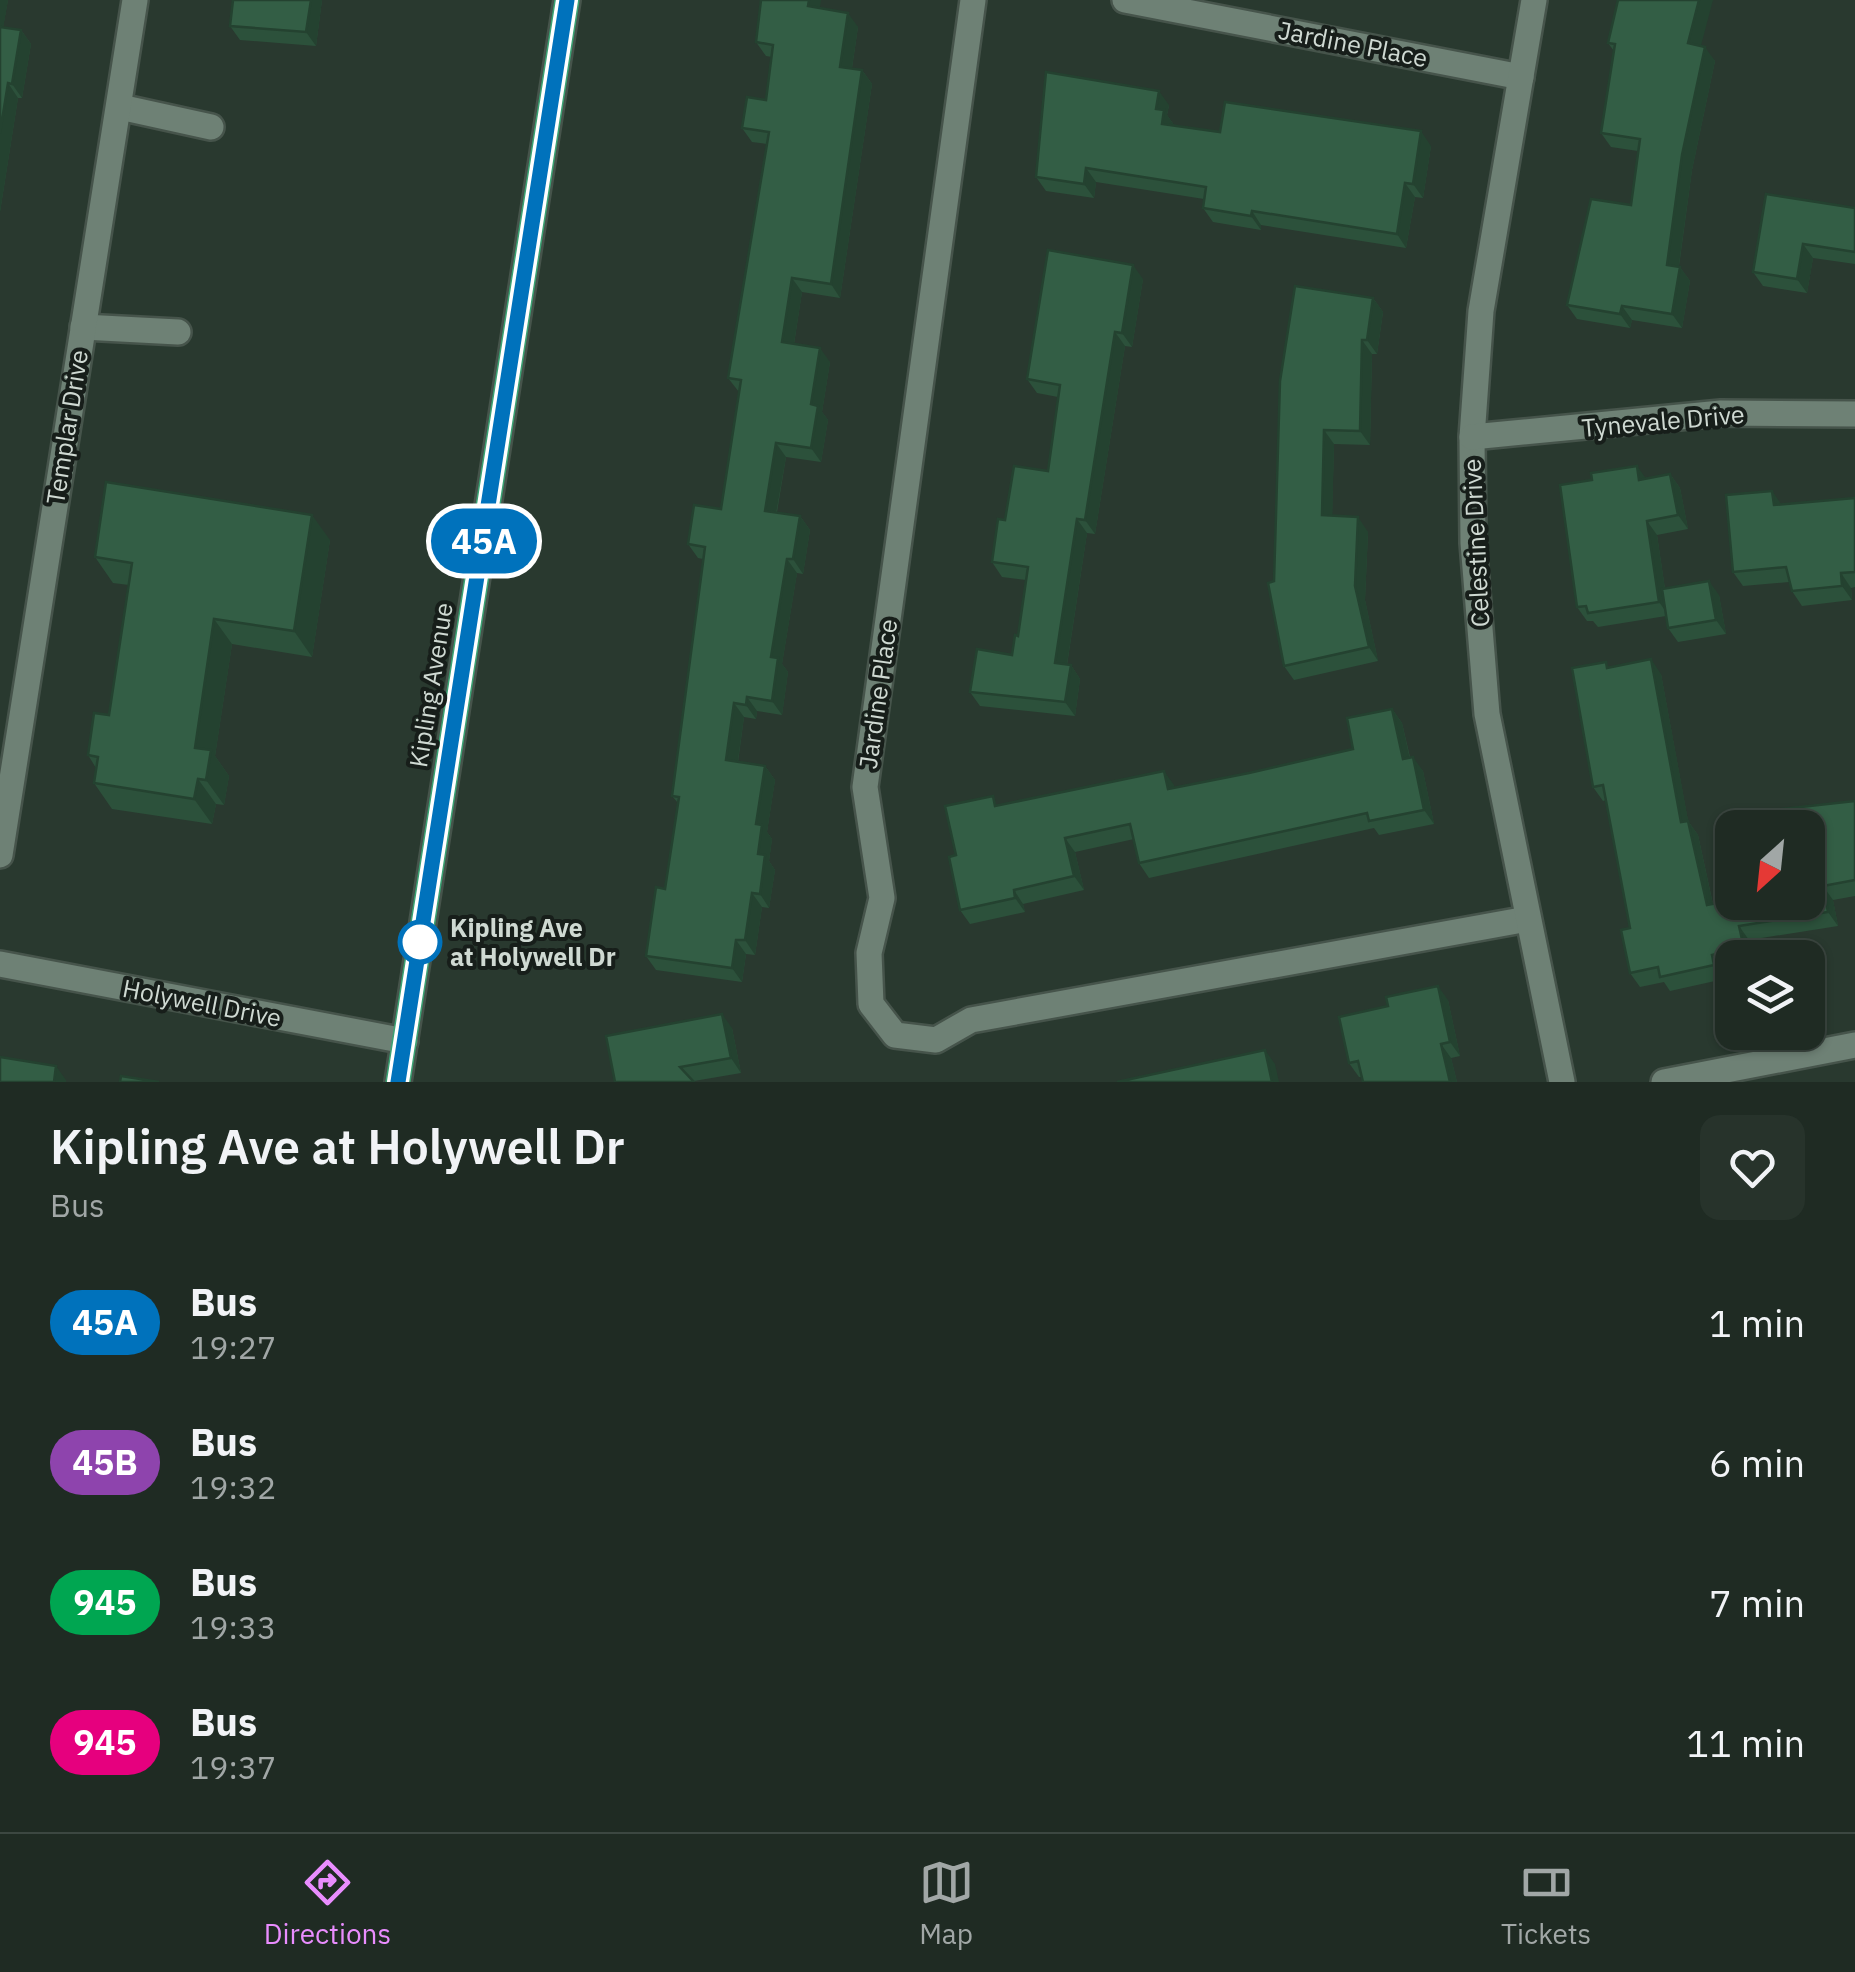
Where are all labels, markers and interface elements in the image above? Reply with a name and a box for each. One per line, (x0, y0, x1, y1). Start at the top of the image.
street label: Jardine Place (1276, 13, 1430, 74)
street label: Templar Drive (38, 347, 95, 507)
street label: Tynevale Drive (1580, 397, 1746, 444)
street label: Celestine Drive (1455, 458, 1496, 628)
line badge: 45A (426, 508, 542, 574)
text: 45A (451, 518, 517, 564)
street label: Kipling Avenue (401, 600, 460, 770)
street label: Jardine Place (851, 617, 904, 771)
north arrow (1715, 810, 1825, 920)
map controls (1715, 810, 1825, 1050)
place label: Kipling Ave at Holywell Dr (450, 911, 616, 973)
marker: Kipling Ave at Holywell Dr (399, 921, 441, 963)
button: layers (1715, 940, 1825, 1050)
street label: Holywell Drive (120, 971, 284, 1034)
text: Kipling Ave at Holywell Dr (50, 1115, 625, 1177)
button: heart (1700, 1115, 1805, 1220)
text: Bus (50, 1184, 105, 1226)
text: Bus (190, 1277, 257, 1326)
text: 1 min (1709, 1298, 1805, 1347)
text: 45A (72, 1299, 138, 1345)
text: 19:27 (190, 1326, 276, 1368)
text: Bus (190, 1417, 257, 1466)
text: 6 min (1709, 1438, 1805, 1487)
text: 45B (72, 1439, 138, 1485)
text: 19:32 (190, 1466, 276, 1508)
text: Bus (190, 1557, 257, 1606)
text: 7 min (1709, 1578, 1805, 1627)
text: 945 (73, 1579, 137, 1625)
text: 19:33 (190, 1606, 276, 1648)
text: Bus (190, 1697, 257, 1746)
text: 11 min (1686, 1718, 1805, 1767)
text: 945 (73, 1719, 137, 1765)
text: 19:37 (190, 1746, 276, 1788)
tab: Directions (264, 1855, 391, 1952)
tab: Map (919, 1855, 974, 1952)
tab: Tickets (1501, 1855, 1591, 1952)

